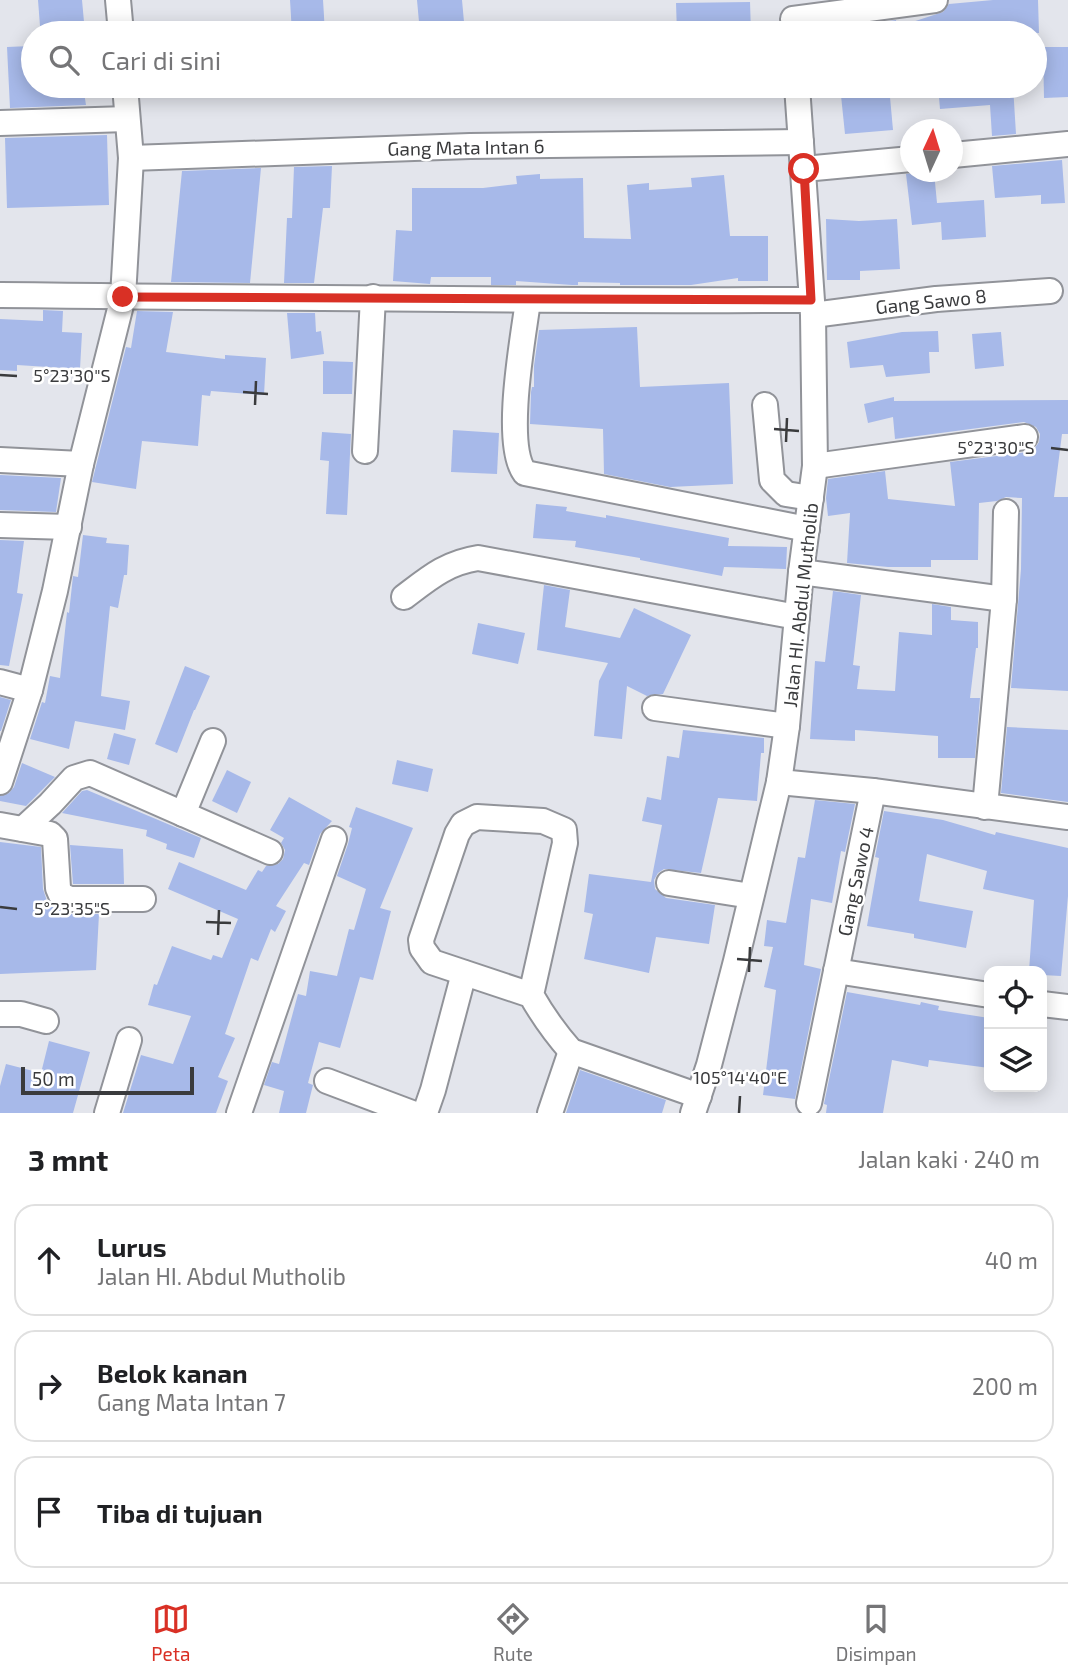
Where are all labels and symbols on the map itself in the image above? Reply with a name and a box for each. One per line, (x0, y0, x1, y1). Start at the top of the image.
north arrow (900, 119, 963, 182)
street label: Gang Mata Intan 6 (387, 134, 545, 160)
route start (788, 153, 819, 184)
route end (107, 281, 138, 312)
street label: Gang Sawo 8 (874, 284, 988, 318)
text: 5°23'30"S (33, 364, 111, 386)
text: 5°23'30"S (957, 436, 1035, 458)
street label: Jalan HI. Abdul Mutholib (778, 502, 822, 708)
street label: Gang Sawo 4 (832, 824, 878, 938)
text: 5°23'35"S (34, 897, 110, 919)
scale bar (21, 1064, 194, 1096)
text: 105°14'40"E (693, 1066, 787, 1088)

